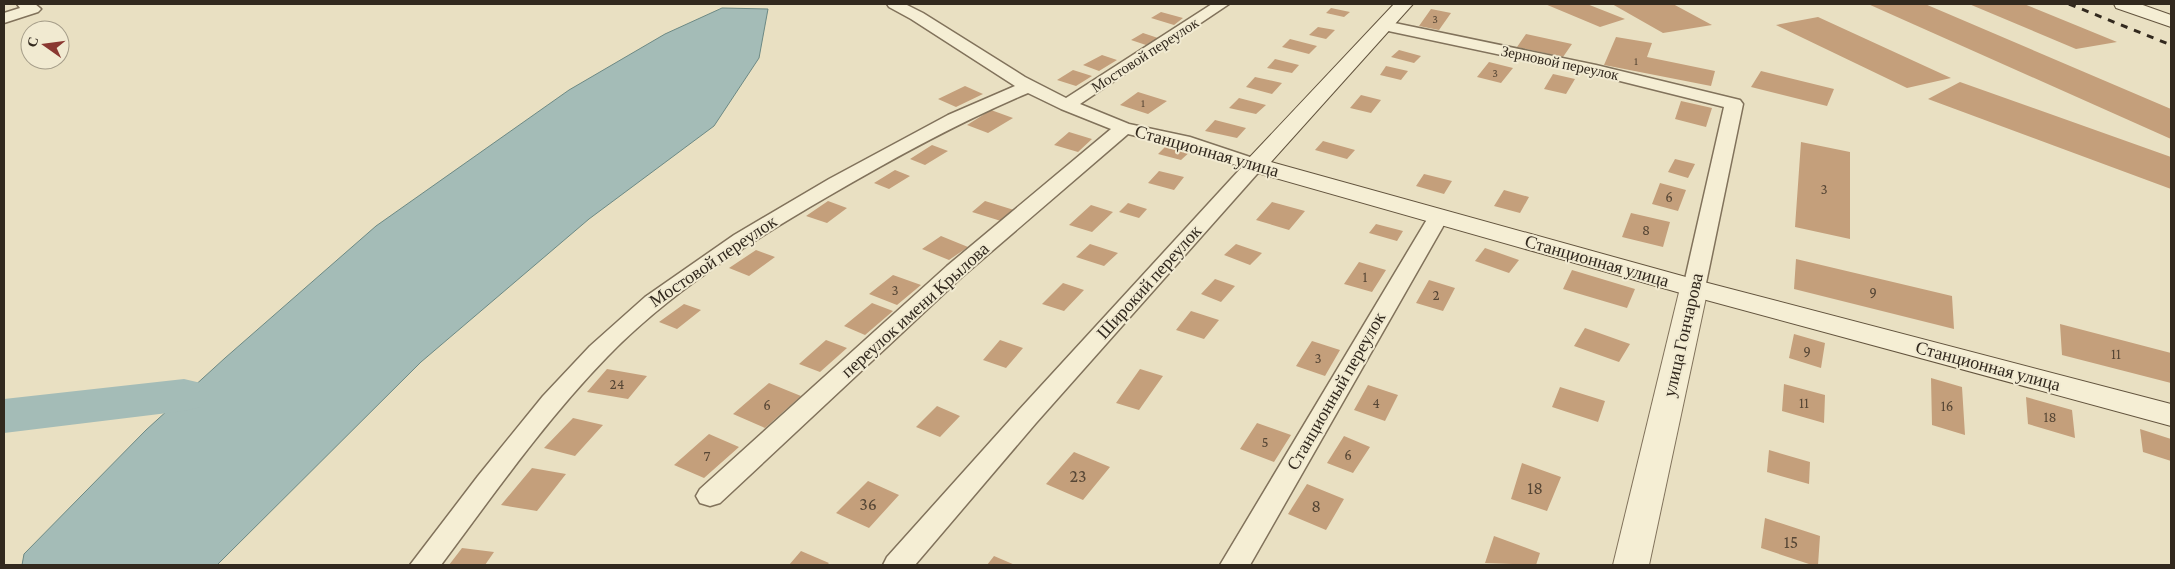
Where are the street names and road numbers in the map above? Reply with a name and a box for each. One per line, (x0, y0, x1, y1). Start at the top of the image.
street label: Мостовой переулок (1089, 14, 1202, 96)
street label: Зерновой переулок (1500, 43, 1621, 83)
street label: Станционная улица (1133, 121, 1281, 181)
street label: Мостовой переулок (646, 211, 781, 311)
street label: Широкий переулок (1093, 221, 1206, 343)
street label: Станционная улица (1523, 231, 1671, 291)
street label: переулок имени Крылова (837, 239, 993, 381)
street label: улица Гончарова (1659, 271, 1707, 399)
street label: Станционный переулок (1283, 308, 1390, 474)
street label: Станционная улица (1913, 337, 2063, 395)

